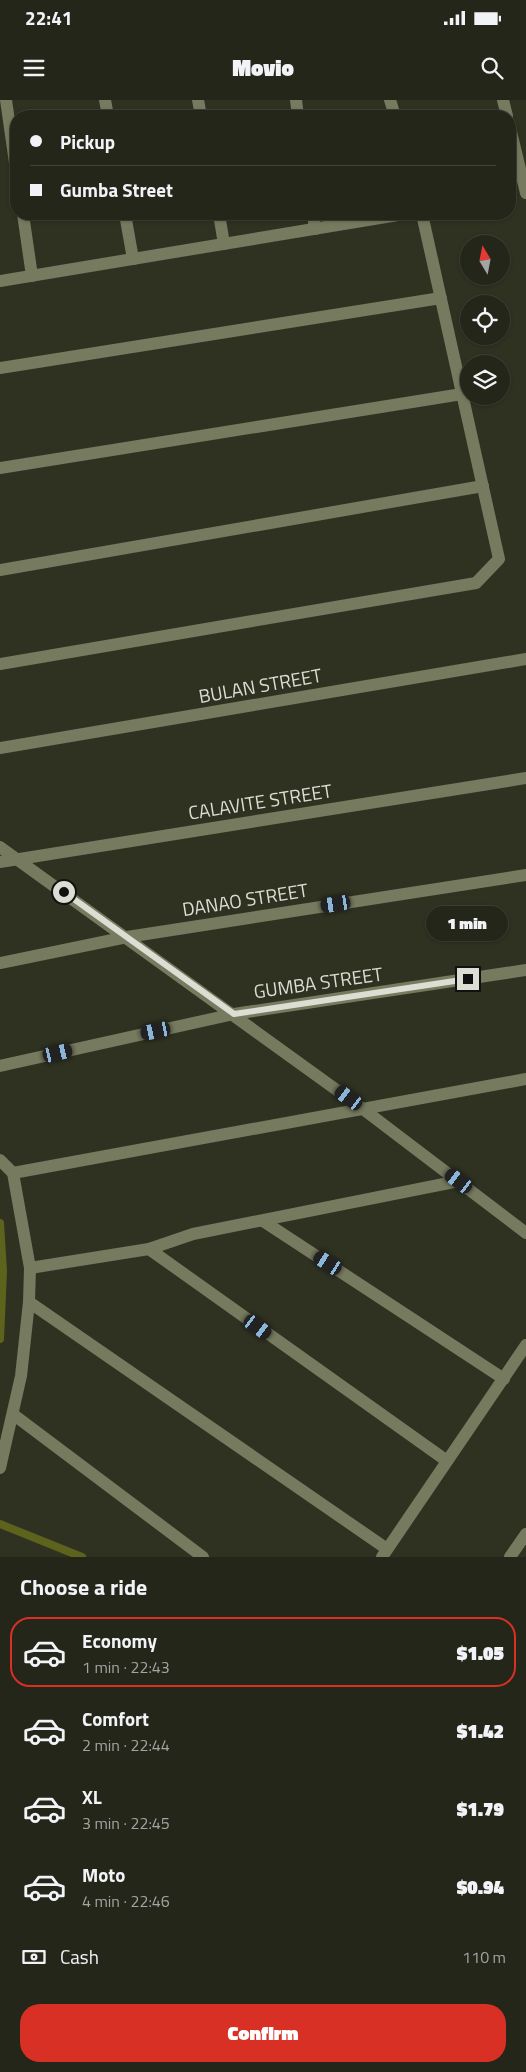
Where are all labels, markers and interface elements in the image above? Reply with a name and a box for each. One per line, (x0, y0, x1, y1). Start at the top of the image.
text: 22:41 (25, 3, 72, 32)
text: Movio (232, 51, 294, 85)
icon: menu (20, 54, 48, 82)
icon: search (478, 54, 506, 82)
text: Pickup (60, 127, 115, 156)
text: Gumba Street (60, 175, 173, 204)
north arrow (460, 235, 510, 285)
map controls (460, 235, 510, 405)
button: locate (460, 295, 510, 345)
button: layers (460, 355, 510, 405)
street label: BULAN STREET (196, 660, 324, 710)
street label: CALAVITE STREET (186, 775, 334, 827)
street label: DANAO STREET (180, 875, 310, 923)
route start (53, 881, 75, 903)
car (320, 894, 351, 914)
callout: 1 min (427, 906, 509, 942)
text: 1 min (447, 911, 487, 935)
street label: GUMBA STREET (252, 959, 384, 1005)
route end (457, 968, 479, 990)
car (139, 1021, 172, 1041)
car (41, 1042, 74, 1064)
car (332, 1083, 365, 1113)
car (442, 1166, 475, 1196)
car (311, 1249, 344, 1277)
car (241, 1312, 274, 1342)
text: Choose a ride (20, 1570, 147, 1604)
text: Economy (82, 1626, 157, 1655)
icon: car (22, 1630, 67, 1675)
text: $1.05 (457, 1638, 504, 1667)
text: 1 min · 22:43 (82, 1655, 170, 1679)
text: Comfort (82, 1704, 149, 1733)
icon: car (22, 1708, 67, 1753)
text: $1.42 (457, 1716, 504, 1745)
text: 2 min · 22:44 (82, 1733, 170, 1757)
text: XL (82, 1782, 102, 1811)
icon: car (22, 1786, 67, 1831)
text: $1.79 (457, 1794, 504, 1823)
text: 3 min · 22:45 (82, 1811, 170, 1835)
text: Moto (82, 1860, 125, 1889)
icon: car (22, 1864, 67, 1909)
text: $0.94 (457, 1872, 504, 1901)
text: 4 min · 22:46 (82, 1889, 170, 1913)
text: Cash (60, 1942, 99, 1971)
icon: cash (20, 1943, 48, 1971)
text: 110 m (462, 1945, 506, 1969)
button: Confirm (20, 2004, 506, 2062)

